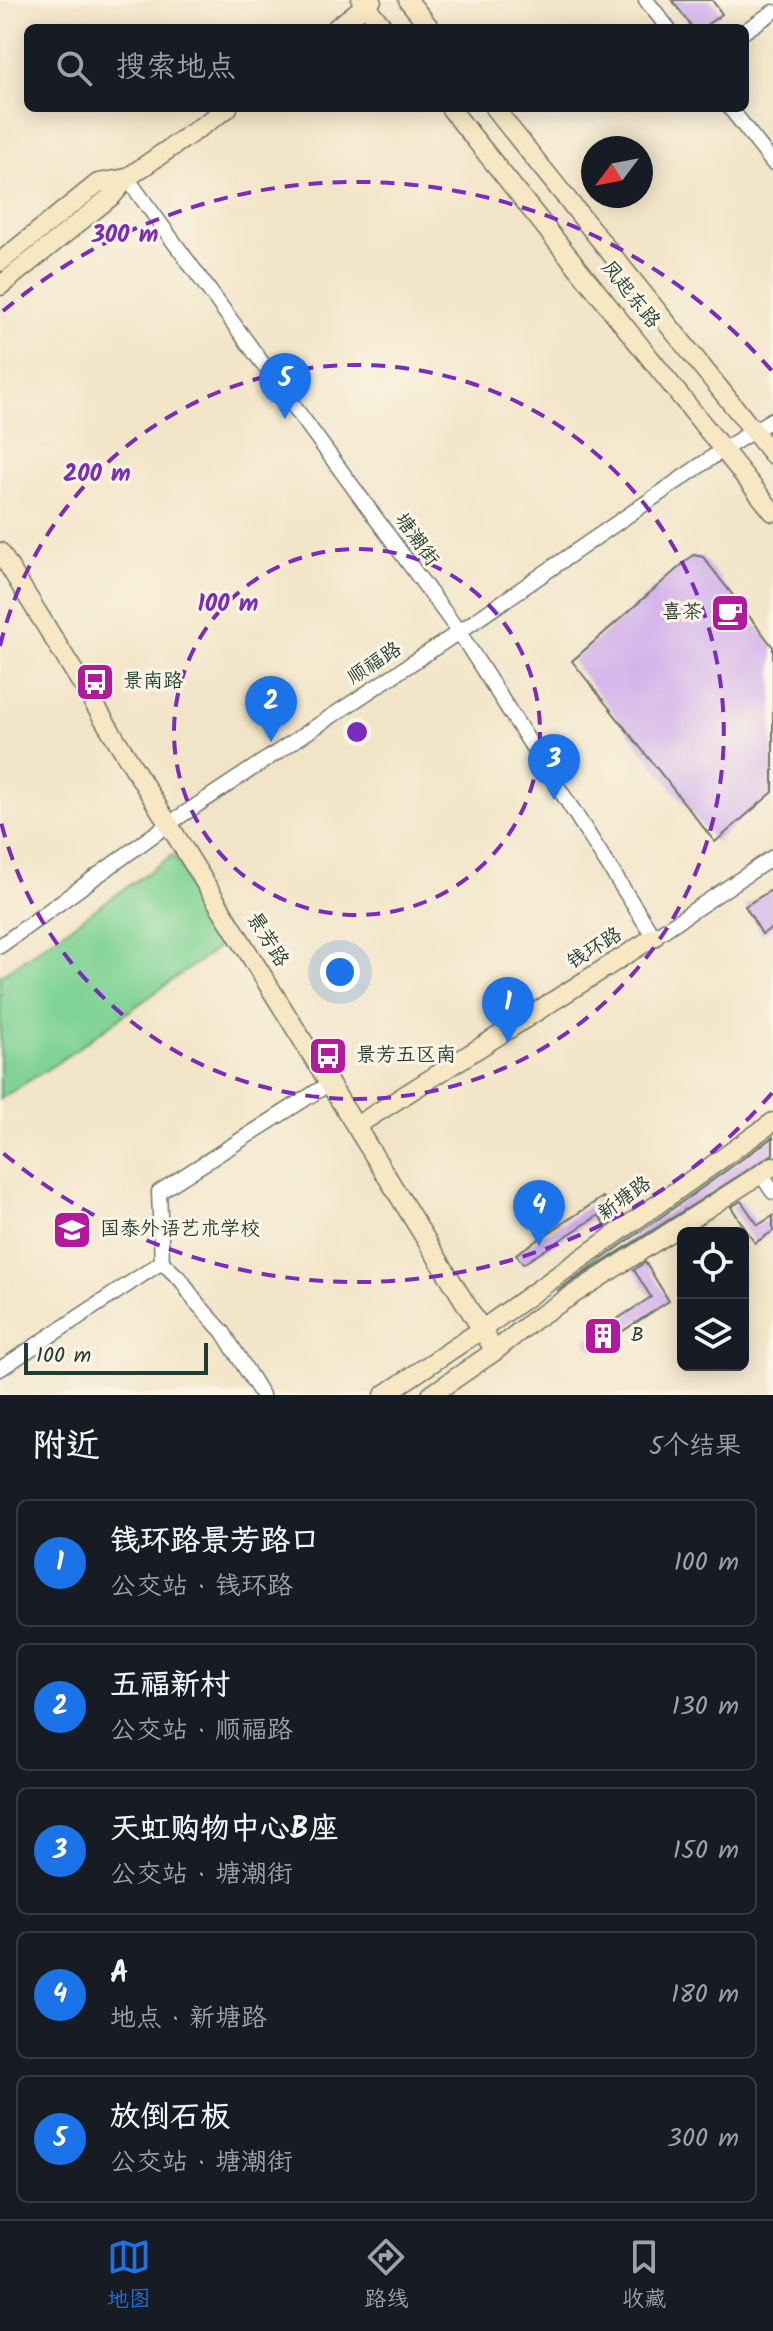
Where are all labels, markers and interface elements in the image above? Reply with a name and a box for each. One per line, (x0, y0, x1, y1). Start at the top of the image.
search box (24, 24, 749, 112)
text: 搜索地点 (116, 44, 236, 92)
icon: search (52, 46, 96, 90)
north arrow (581, 136, 653, 208)
text: 300 m (91, 216, 158, 255)
street label: 凤起东路 (592, 254, 668, 337)
pin: 5 (259, 353, 311, 419)
text: 200 m (63, 455, 131, 494)
street label: 塘潮街 (385, 506, 447, 574)
text: 100 m (198, 585, 258, 624)
cafe icon: 喜茶 (709, 592, 751, 634)
place label: 喜茶 (662, 597, 702, 629)
street label: 顺福路 (341, 634, 410, 694)
bus stop icon: 景南路 (74, 661, 116, 703)
place label: 景南路 (123, 666, 184, 698)
pin: 2 (245, 676, 297, 742)
centre of rings (343, 718, 371, 746)
pin: 3 (528, 734, 580, 800)
street label: 景芳路 (238, 906, 297, 975)
street label: 钱环路 (561, 919, 630, 978)
your location (320, 952, 360, 992)
pin: 1 (482, 977, 534, 1043)
bus stop icon: 景芳五区南 (307, 1035, 349, 1077)
place label: 景芳五区南 (356, 1040, 456, 1072)
street label: 新塘路 (591, 1168, 659, 1230)
pin: 4 (513, 1180, 565, 1246)
school or university icon: 国泰外语艺术学校 (51, 1209, 93, 1251)
place label: 国泰外语艺术学校 (100, 1214, 260, 1246)
map controls (677, 1227, 749, 1371)
button: locate (677, 1227, 749, 1299)
button: layers (677, 1299, 749, 1371)
building icon: B (582, 1315, 624, 1357)
place label: B (631, 1320, 644, 1352)
scale bar (24, 1339, 208, 1375)
text: 100 m (36, 1339, 91, 1374)
text: 附近 (32, 1420, 100, 1474)
text: 5个结果 (649, 1426, 741, 1468)
text: 钱环路景芳路口 (110, 1518, 320, 1566)
text: 1 (56, 1542, 64, 1584)
text: 100 m (674, 1542, 739, 1584)
text: 公交站 · 钱环路 (110, 1566, 293, 1608)
text: 五福新村 (110, 1662, 230, 1710)
text: 2 (52, 1686, 68, 1728)
text: 130 m (672, 1686, 739, 1728)
text: 公交站 · 顺福路 (110, 1710, 293, 1752)
text: 天虹购物中心B座 (110, 1806, 339, 1854)
text: 3 (53, 1830, 67, 1872)
text: 150 m (673, 1830, 739, 1872)
text: 公交站 · 塘潮街 (110, 1854, 293, 1896)
text: A (110, 1950, 129, 1998)
text: 4 (53, 1974, 67, 2016)
text: 180 m (671, 1974, 739, 2016)
text: 地点 · 新塘路 (110, 1998, 267, 2040)
text: 放倒石板 (110, 2094, 230, 2142)
text: 5 (53, 2118, 67, 2160)
text: 300 m (667, 2118, 739, 2160)
text: 公交站 · 塘潮街 (110, 2142, 293, 2184)
tab: 地图 (107, 2235, 151, 2318)
tab: 路线 (364, 2235, 408, 2318)
tab: 收藏 (622, 2235, 666, 2318)

